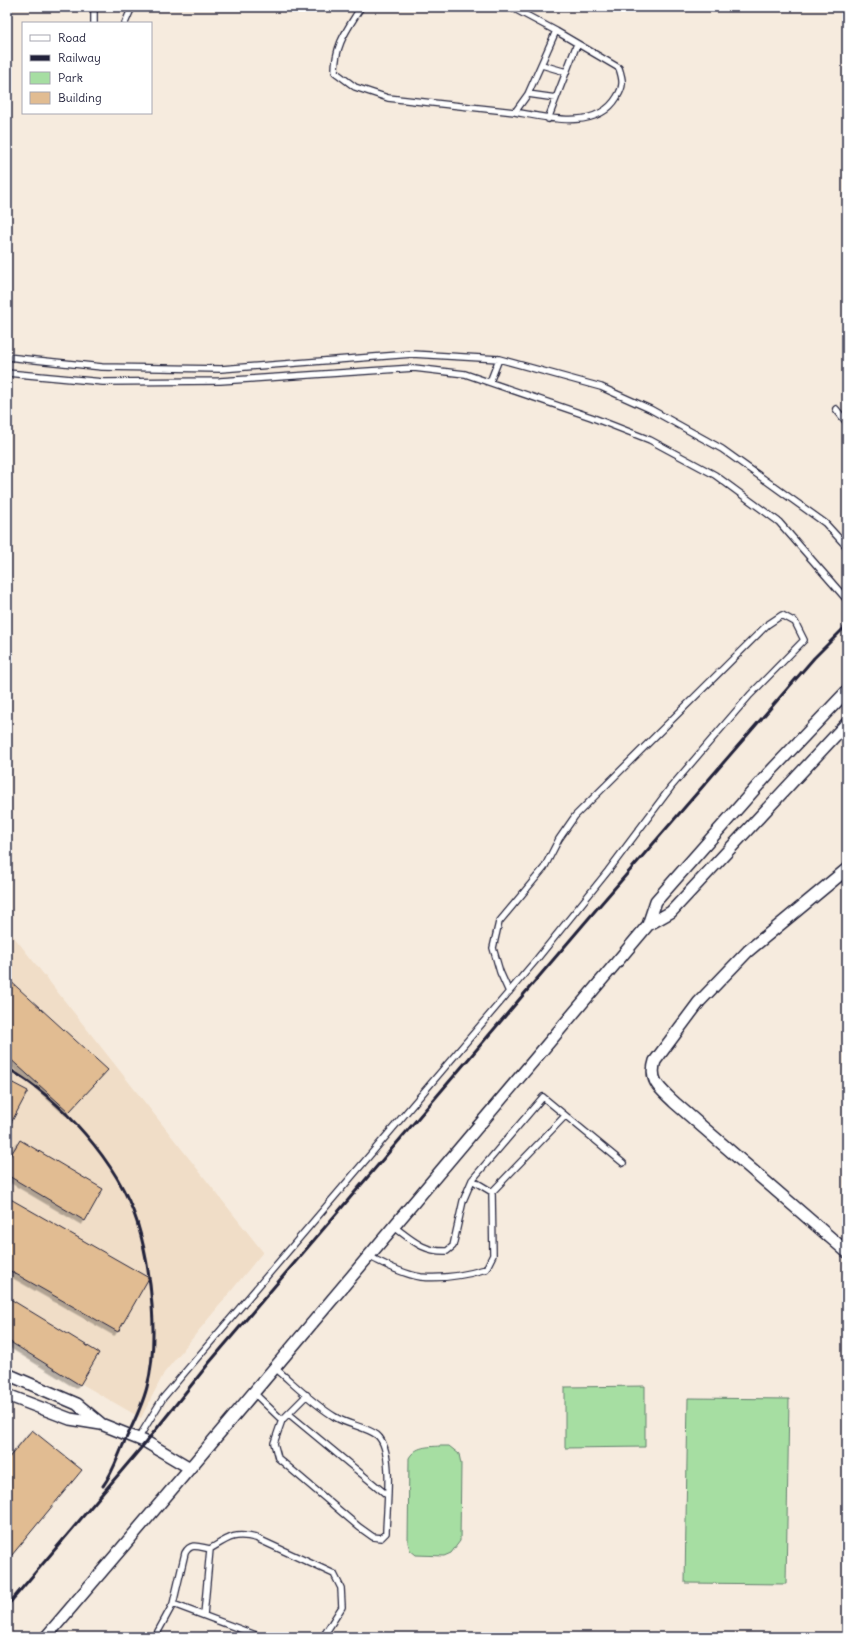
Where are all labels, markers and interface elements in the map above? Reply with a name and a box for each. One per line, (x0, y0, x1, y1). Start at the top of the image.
legend (22, 22, 152, 114)
text: Road (58, 30, 86, 45)
text: Railway (58, 50, 101, 65)
text: Park (58, 70, 83, 85)
text: Building (58, 90, 102, 105)

